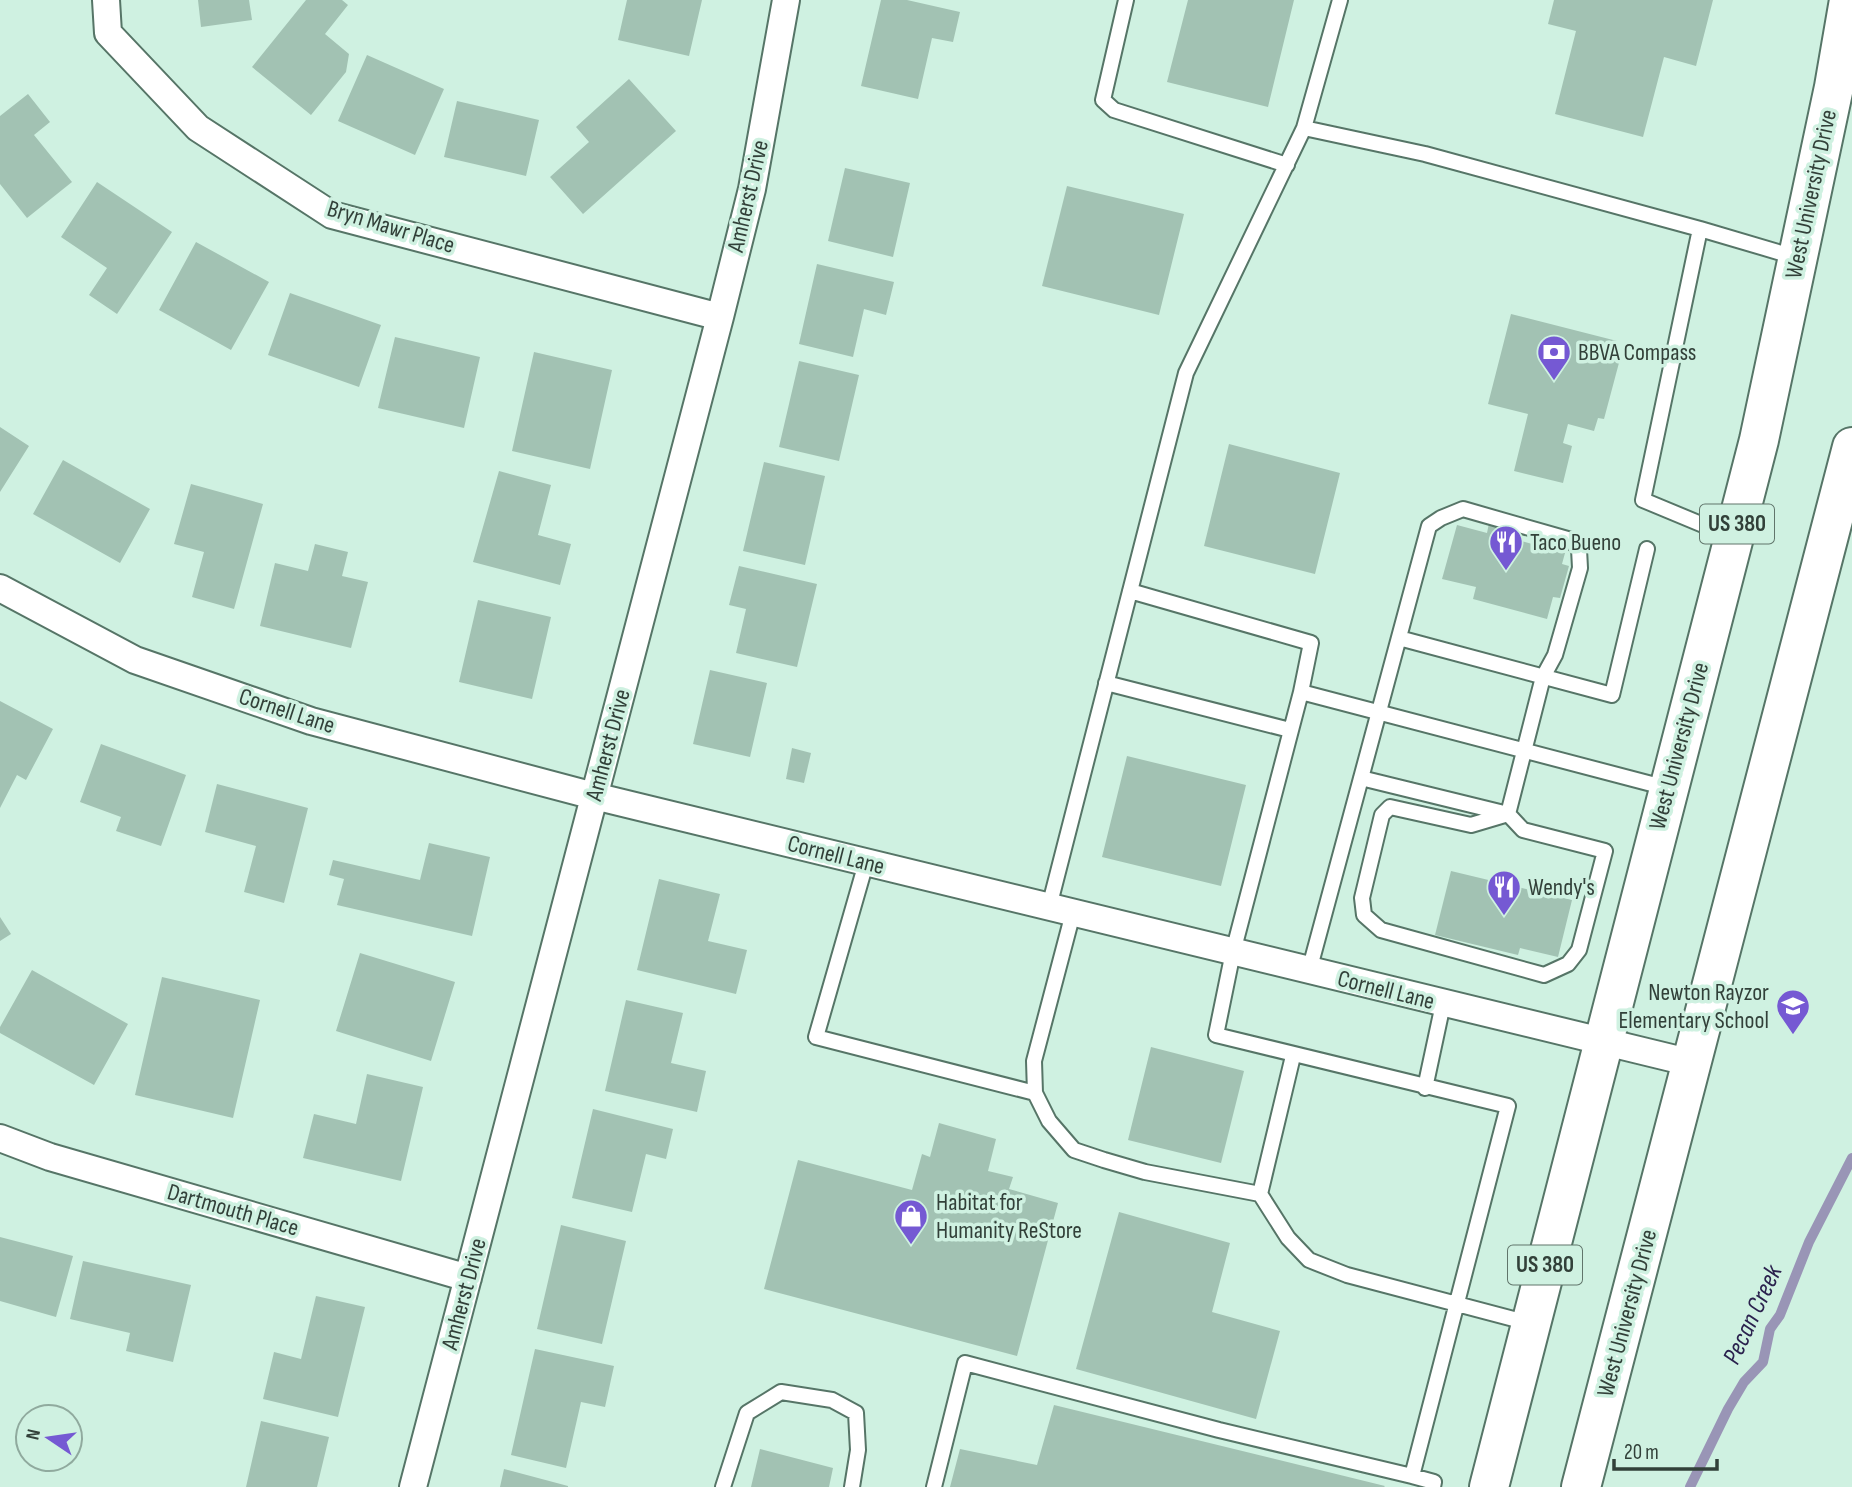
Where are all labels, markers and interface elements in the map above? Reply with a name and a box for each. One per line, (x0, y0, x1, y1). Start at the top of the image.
street label: West University Drive (1779, 107, 1843, 281)
street label: Amherst Drive (721, 137, 775, 256)
street label: Bryn Mawr Place (324, 194, 458, 260)
bank icon: BBVA Compass (1535, 333, 1573, 382)
place label: BBVA Compass (1578, 338, 1696, 367)
road number: US 380 (1700, 504, 1774, 544)
restaurant icon: Taco Bueno (1487, 523, 1525, 572)
place label: Taco Bueno (1530, 528, 1621, 557)
street label: West University Drive (1643, 659, 1715, 833)
street label: Cornell Lane (235, 682, 339, 740)
street label: Amherst Drive (579, 686, 637, 805)
street label: Cornell Lane (784, 829, 888, 881)
restaurant icon: Wendy's (1485, 868, 1523, 917)
place label: Wendy's (1528, 873, 1595, 902)
street label: Cornell Lane (1334, 964, 1438, 1016)
place label: Newton Rayzor Elementary School (1618, 978, 1769, 1035)
school or university icon: Newton Rayzor Elementary School (1774, 987, 1812, 1036)
street label: Dartmouth Place (164, 1177, 302, 1243)
place label: Habitat for Humanity ReStore (936, 1188, 1082, 1245)
shop icon: Habitat for Humanity ReStore (892, 1197, 930, 1246)
street label: West University Drive (1591, 1226, 1663, 1400)
street label: Amherst Drive (435, 1235, 493, 1354)
road number: US 380 (1508, 1246, 1582, 1284)
water label: Pecan Creek (1717, 1259, 1790, 1369)
north arrow (14, 1403, 84, 1473)
text: N (22, 1427, 46, 1442)
scale bar (1614, 1428, 1717, 1472)
text: 20 m (1624, 1440, 1659, 1465)

